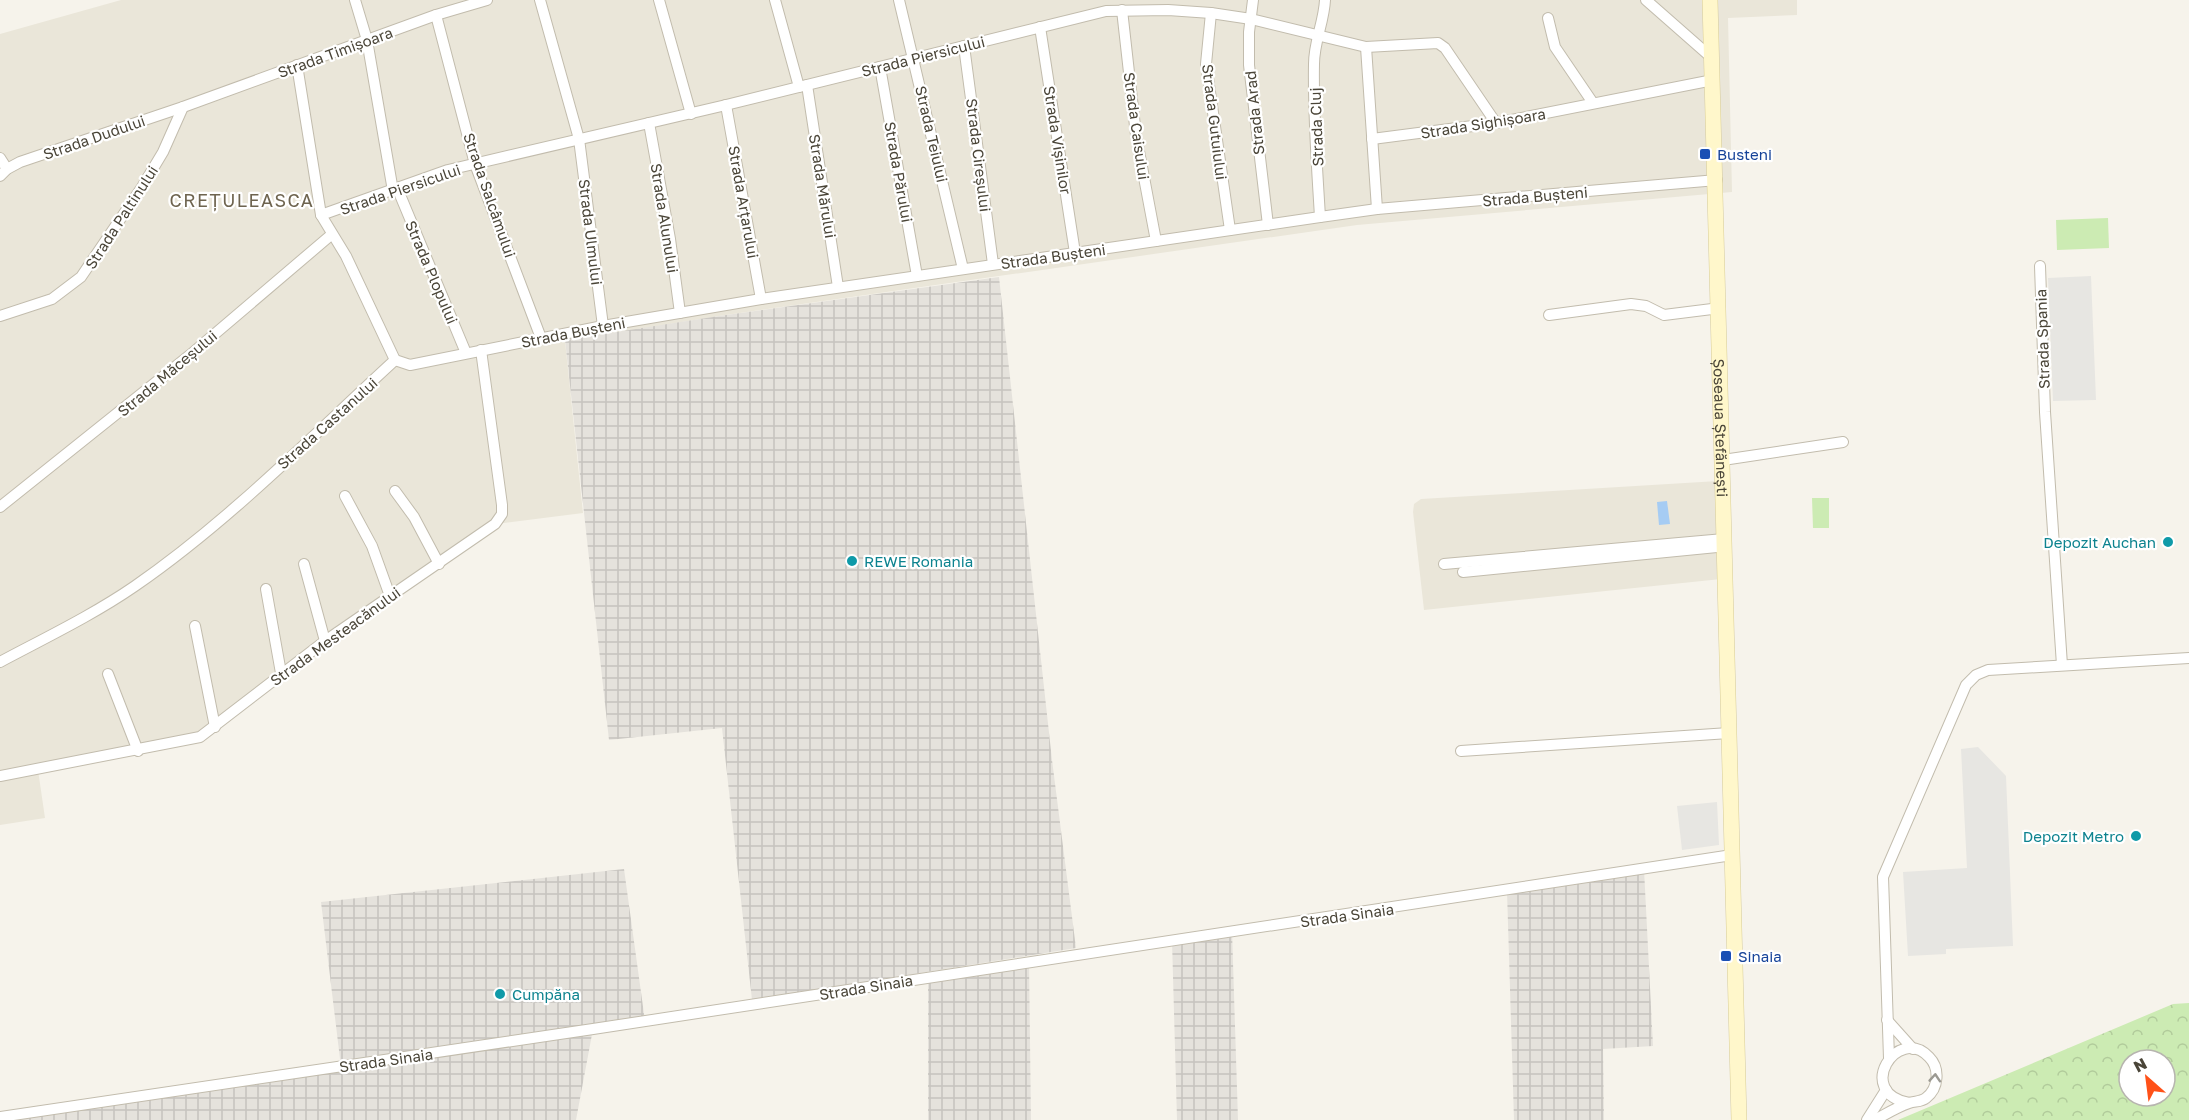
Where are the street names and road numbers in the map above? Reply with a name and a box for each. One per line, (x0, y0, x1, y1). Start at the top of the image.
street label: Strada Timișoara (275, 23, 395, 81)
street label: Strada Piersicului (859, 32, 987, 80)
street label: Strada Gutuiului (1199, 63, 1231, 181)
street label: Strada Arad (1241, 70, 1267, 156)
street label: Strada Caisului (1121, 71, 1153, 181)
street label: Strada Teiului (912, 84, 952, 184)
street label: Strada Vișinilor (1041, 84, 1075, 196)
street label: Strada Cluj (1306, 87, 1326, 167)
street label: Strada Cireșului (963, 97, 995, 213)
street label: Strada Sighișoara (1419, 104, 1547, 142)
street label: Strada Dudului (41, 111, 147, 163)
street label: Strada Părului (881, 120, 917, 224)
street label: Strada Salcâmului (460, 130, 520, 260)
street label: Strada Mărului (806, 133, 840, 239)
street label: Strada Arțarului (725, 144, 763, 260)
street label: Strada Piersicului (337, 160, 463, 218)
street label: Strada Paltinului (81, 162, 161, 272)
street label: Strada Alunului (647, 162, 683, 274)
street label: Strada Ulmului (576, 178, 606, 286)
street label: Strada Bușteni (1481, 182, 1589, 210)
street label: Strada Plopului (402, 218, 462, 326)
street label: Strada Bușteni (999, 240, 1107, 272)
street label: Strada Spania (2031, 289, 2053, 389)
street label: Strada Bușteni (519, 313, 627, 351)
street label: Strada Măceșului (114, 326, 220, 420)
street label: Șoseaua Ștefănești (1710, 358, 1732, 497)
street label: Strada Castanului (273, 373, 381, 473)
street label: Strada Mesteacănului (266, 583, 404, 689)
street label: Strada Sinaia (1299, 899, 1395, 931)
street label: Strada Sinaia (818, 971, 914, 1003)
street label: Strada Sinaia (338, 1044, 434, 1076)

